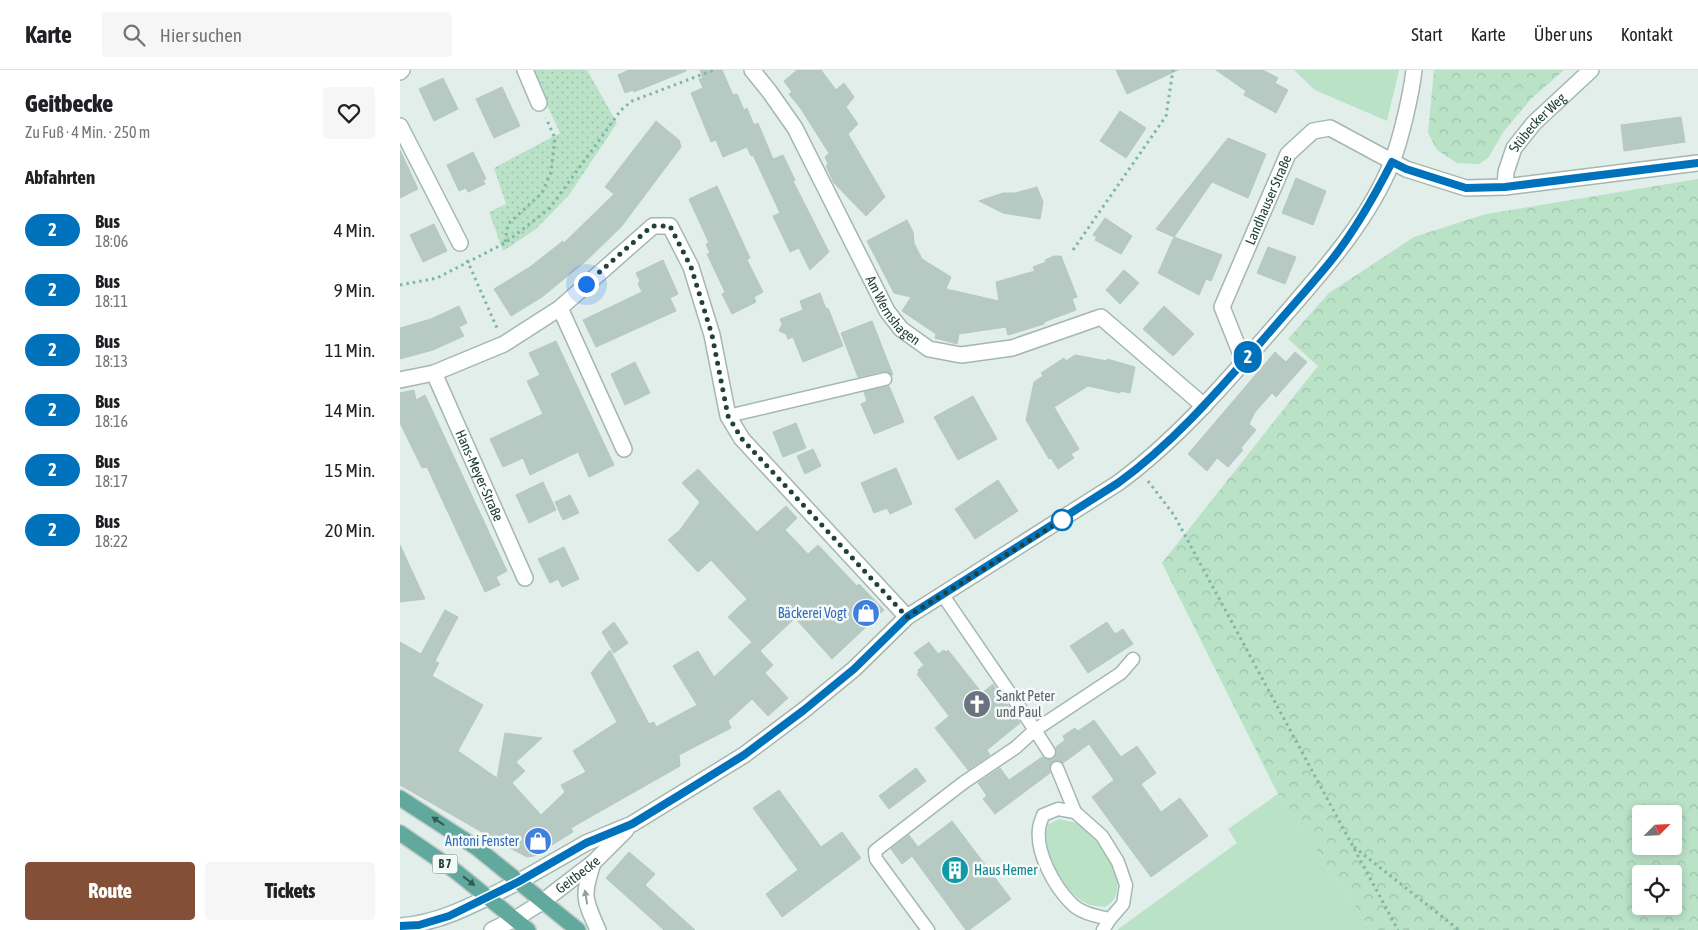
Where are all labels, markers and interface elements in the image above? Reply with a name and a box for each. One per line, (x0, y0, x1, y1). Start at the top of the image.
search box (102, 12, 452, 57)
text: Karte (25, 21, 72, 48)
icon: search (120, 21, 148, 49)
text: Hier suchen (160, 24, 242, 46)
text: Start (1411, 24, 1443, 45)
text: Karte (1471, 24, 1506, 45)
text: Über uns (1534, 24, 1593, 45)
text: Kontakt (1621, 24, 1673, 45)
button: heart (323, 87, 375, 139)
text: Geitbecke (25, 90, 113, 117)
street label: Stübecker Weg (1505, 90, 1569, 153)
text: Zu Fuß · 4 Min. · 250 m (25, 123, 150, 141)
street label: Landhauser Straße (1242, 153, 1295, 247)
text: Abfahrten (25, 166, 95, 188)
text: Bus (95, 210, 120, 232)
text: 2 (48, 219, 57, 240)
text: 4 Min. (334, 219, 375, 241)
text: 18:06 (95, 232, 128, 250)
text: Bus (95, 270, 120, 292)
your location (574, 272, 599, 297)
street label: Am Wernshagen (863, 273, 923, 348)
text: 2 (48, 279, 57, 300)
text: 9 Min. (334, 279, 375, 301)
text: 18:11 (95, 292, 128, 310)
text: Bus (95, 330, 120, 352)
text: 2 (48, 339, 57, 360)
text: 11 Min. (325, 339, 375, 361)
line badge: 2 (1232, 341, 1264, 373)
text: 2 (1244, 346, 1252, 367)
text: 18:13 (95, 352, 128, 370)
text: Bus (95, 390, 120, 412)
text: 2 (48, 399, 57, 420)
text: 14 Min. (325, 399, 375, 421)
text: 18:16 (95, 412, 128, 430)
street label: Hans-Meyer-Straße (452, 427, 507, 524)
text: Bus (95, 450, 120, 472)
text: 2 (48, 459, 57, 480)
text: 15 Min. (325, 459, 375, 481)
text: 18:17 (95, 472, 128, 490)
unlabelled marker (1051, 509, 1073, 531)
text: Bus (95, 510, 120, 532)
text: 2 (48, 519, 57, 540)
text: 20 Min. (325, 519, 375, 541)
text: 18:22 (95, 532, 128, 550)
shop icon: Bäckerei Vogt (851, 598, 881, 628)
place label: Bäckerei Vogt (778, 605, 847, 621)
place label: Sankt Peter und Paul (996, 688, 1056, 720)
church icon: Sankt Peter und Paul (962, 689, 992, 719)
north arrow (1632, 805, 1682, 855)
map controls (1632, 805, 1682, 915)
one-way arrow (431, 816, 444, 826)
shop icon: Antoni Fenster (523, 826, 553, 856)
place label: Antoni Fenster (445, 833, 520, 849)
street label: Geitbecke (552, 853, 603, 897)
road number: B 7 (432, 854, 458, 874)
building icon: Haus Hemer (940, 855, 970, 885)
button: Route (25, 862, 195, 920)
button: Tickets (205, 862, 375, 920)
place label: Haus Hemer (974, 862, 1038, 878)
button: locate (1632, 865, 1682, 915)
one-way arrow (462, 876, 475, 886)
one-way arrow (582, 889, 590, 905)

